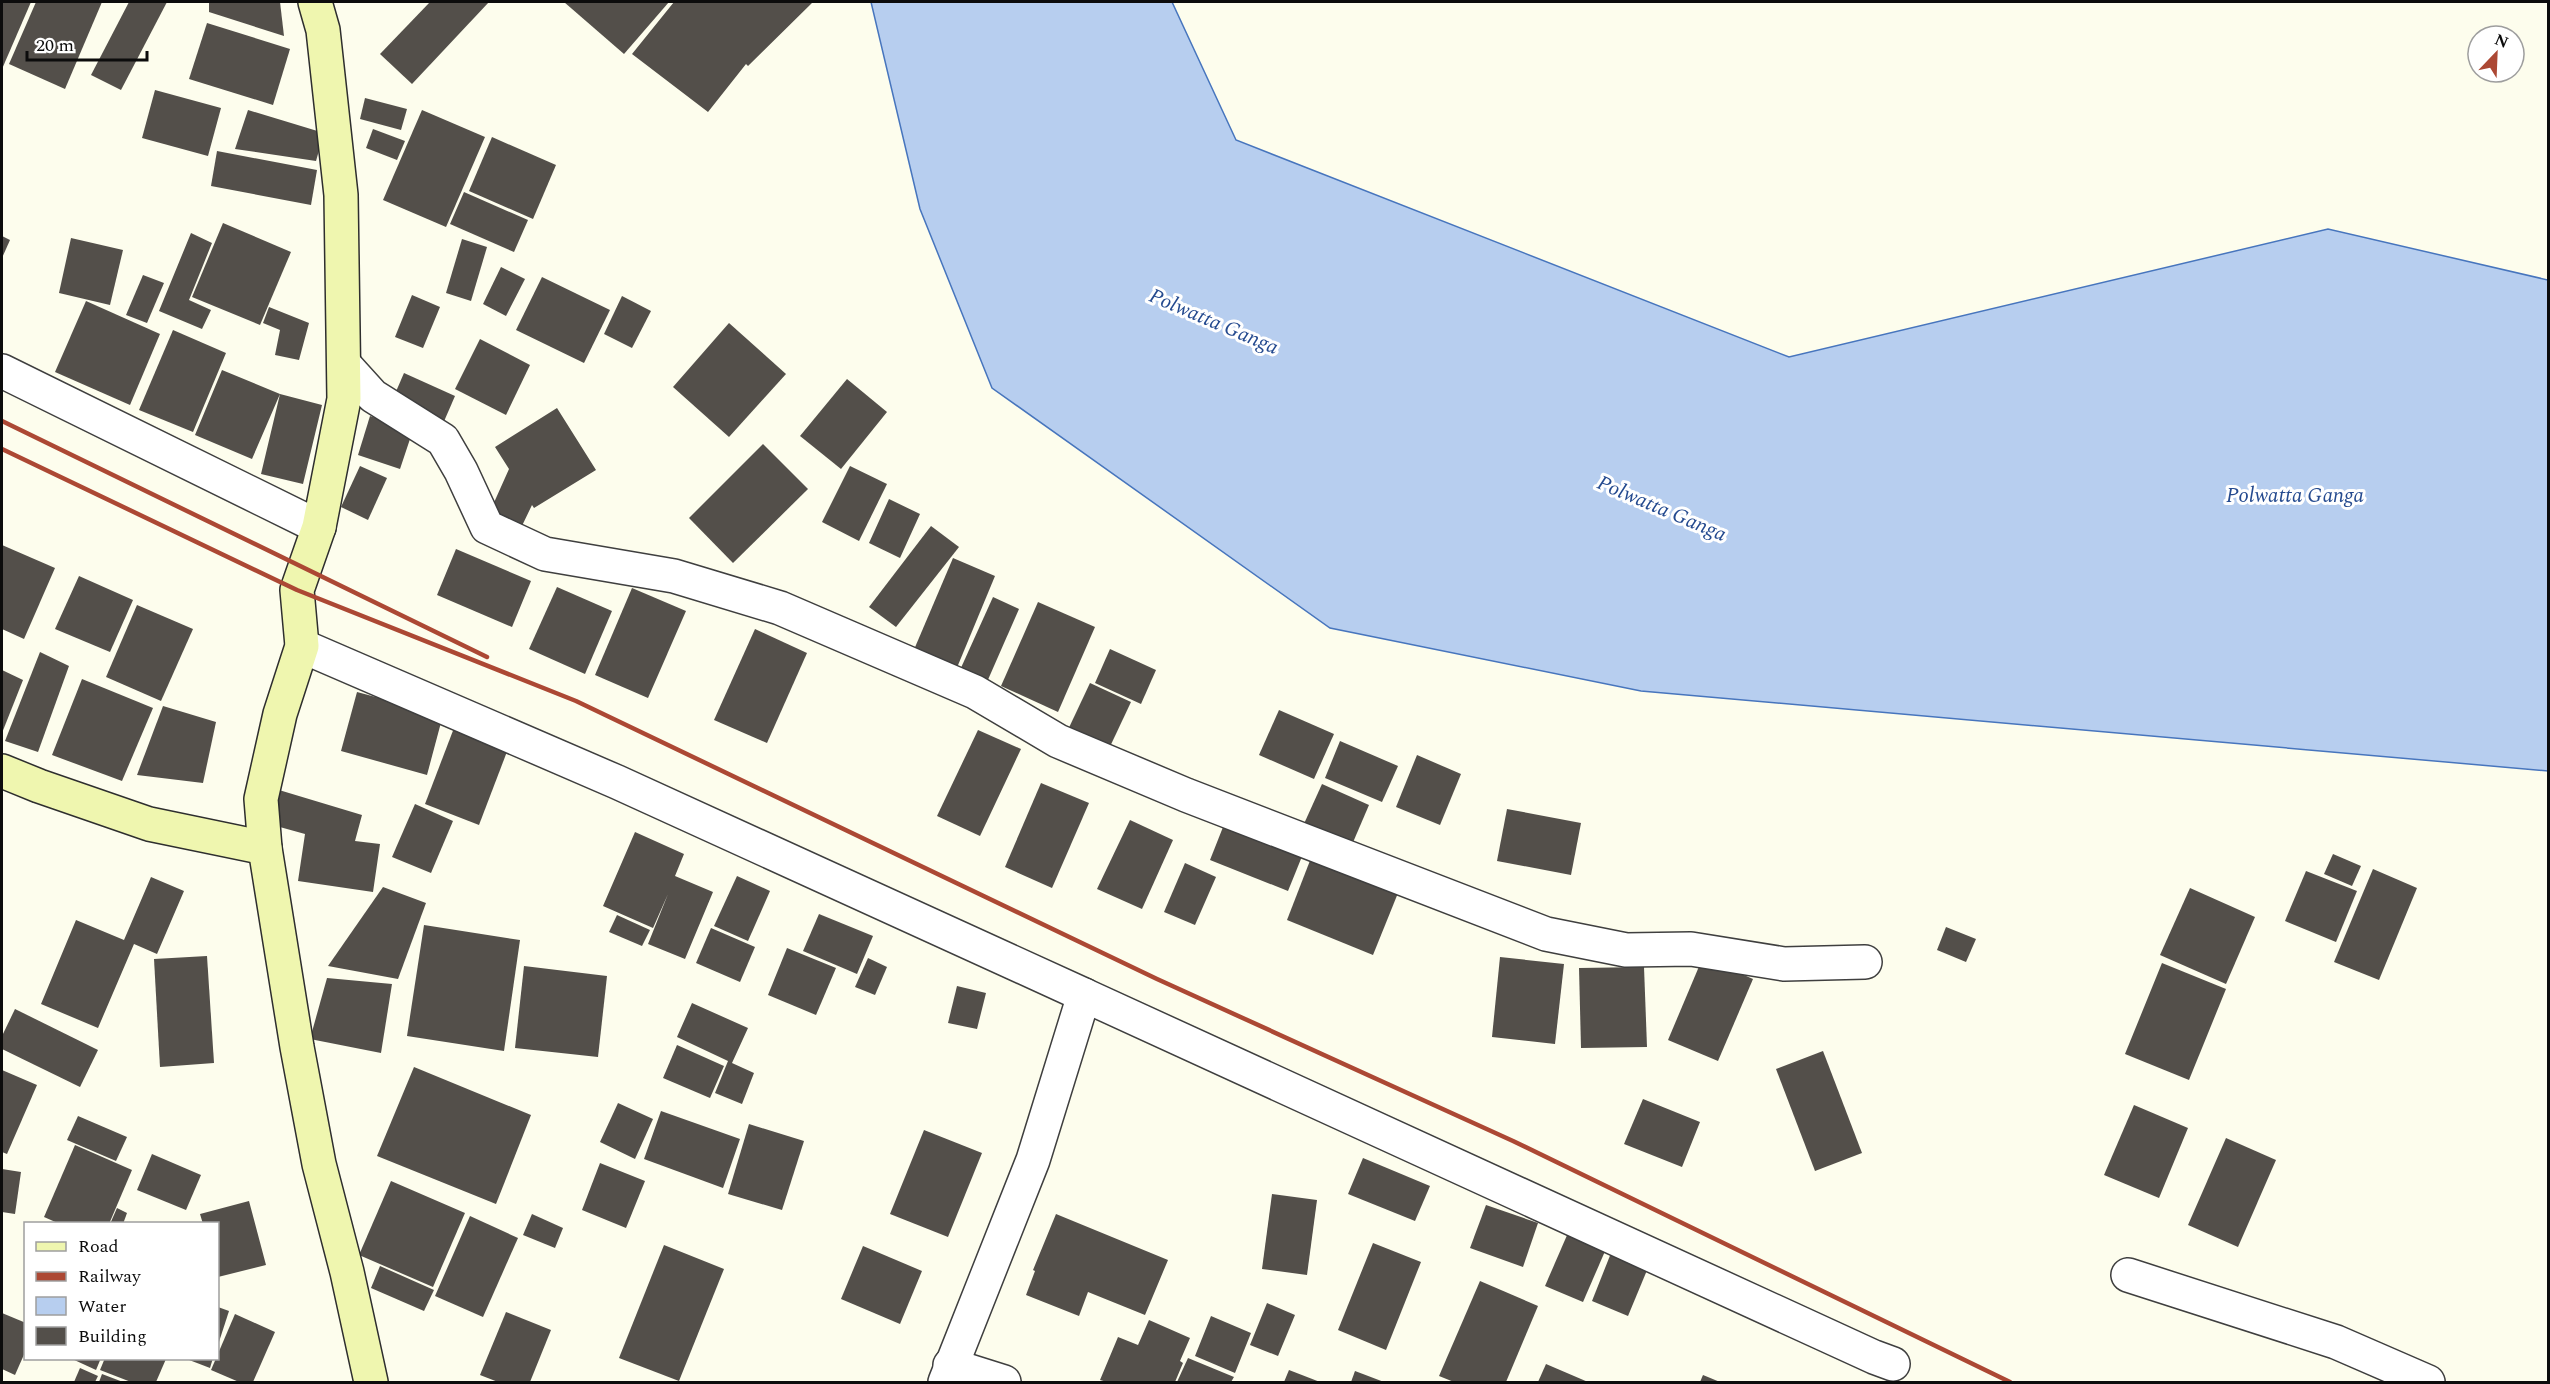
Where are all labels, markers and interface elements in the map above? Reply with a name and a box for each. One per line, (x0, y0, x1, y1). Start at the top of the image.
scale bar (27, 24, 147, 62)
north arrow (2466, 24, 2526, 84)
text: N (2491, 28, 2512, 55)
text: 20 m (36, 32, 74, 59)
water label: Polwatta Ganga (1144, 280, 1284, 364)
water label: Polwatta Ganga (1592, 467, 1732, 551)
water label: Polwatta Ganga (2226, 480, 2364, 512)
legend (24, 1222, 219, 1360)
text: Road (78, 1233, 119, 1260)
text: Railway (78, 1263, 142, 1290)
text: Water (78, 1293, 126, 1320)
text: Building (78, 1323, 147, 1350)

